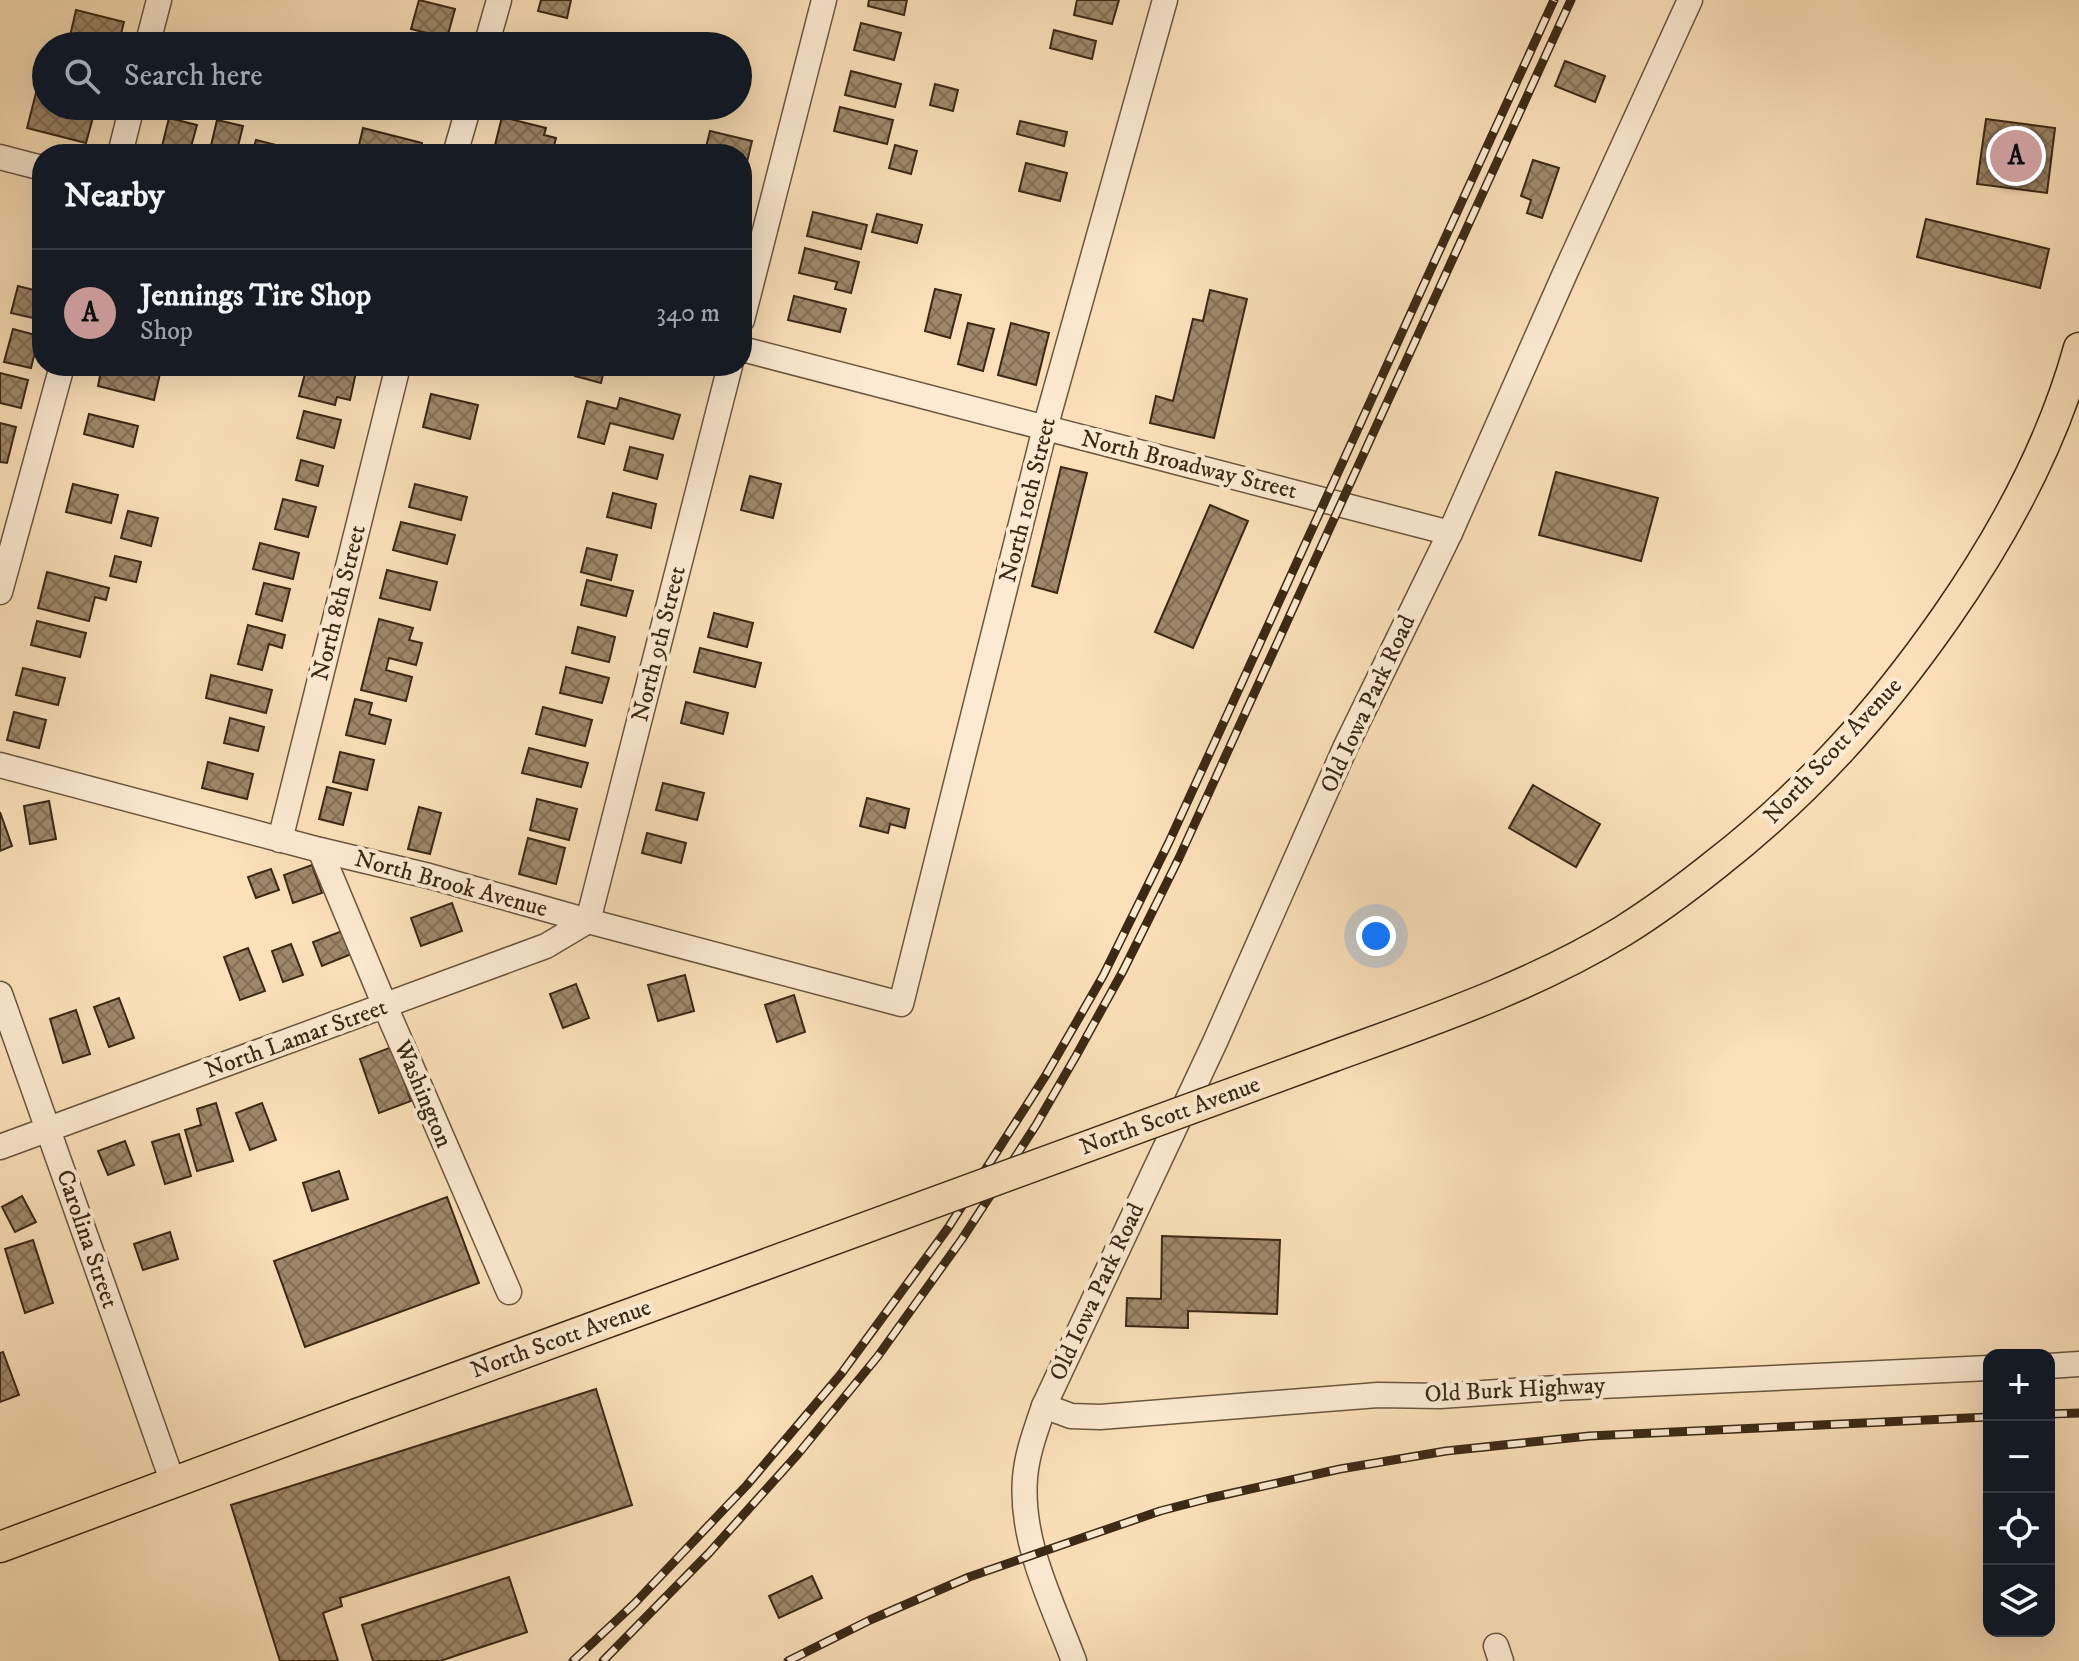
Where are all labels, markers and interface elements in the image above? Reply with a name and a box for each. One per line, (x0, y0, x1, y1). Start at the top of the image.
search box (32, 32, 752, 120)
icon: search (60, 54, 104, 98)
text: Search here (124, 58, 263, 95)
pin: A (1990, 126, 2042, 186)
text: Nearby (64, 175, 165, 217)
text: Jennings Tire Shop (140, 278, 371, 315)
text: A (82, 297, 98, 330)
text: 340 m (656, 297, 720, 330)
text: Shop (140, 315, 193, 348)
street label: North 10th Street (993, 414, 1063, 586)
street label: North Broadway Street (1078, 424, 1300, 506)
street label: North 8th Street (305, 522, 373, 684)
street label: North 9th Street (625, 563, 693, 725)
street label: Old Iowa Park Road (1314, 610, 1422, 798)
street label: North Scott Avenue (1757, 671, 1909, 831)
street label: North Brook Avenue (351, 844, 551, 924)
your location (1356, 916, 1396, 956)
street label: North Lamar Street (201, 992, 391, 1086)
street label: Washington (387, 1035, 459, 1153)
street label: North Scott Avenue (1076, 1069, 1264, 1162)
street label: Carolina Street (49, 1166, 125, 1313)
street label: Old Iowa Park Road (1043, 1198, 1151, 1386)
street label: North Scott Avenue (467, 1292, 655, 1385)
map controls (1983, 1349, 2055, 1637)
button: + (1983, 1349, 2055, 1421)
street label: Old Burk Highway (1424, 1370, 1607, 1410)
button: − (1983, 1421, 2055, 1493)
button: locate (1983, 1493, 2055, 1565)
button: layers (1983, 1565, 2055, 1637)

